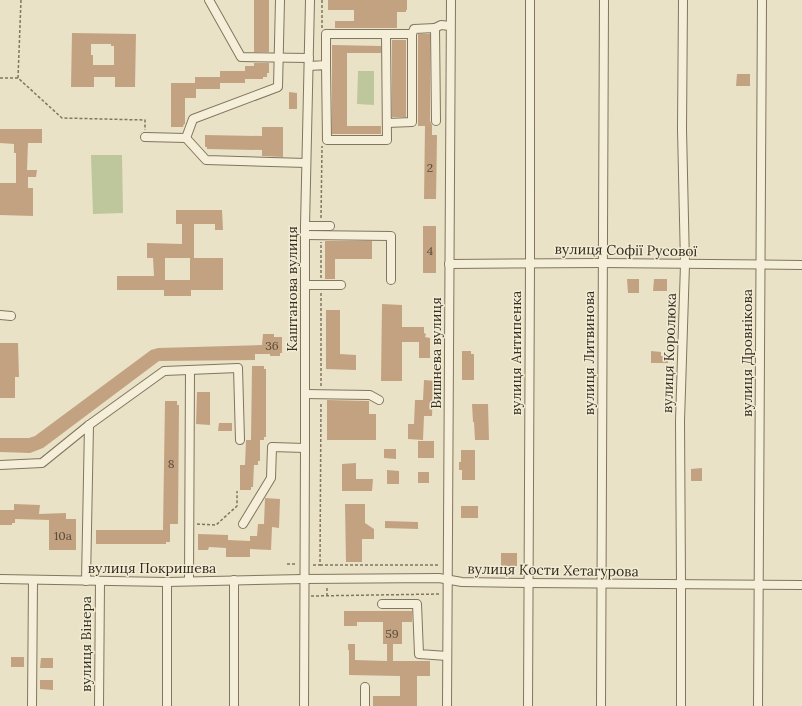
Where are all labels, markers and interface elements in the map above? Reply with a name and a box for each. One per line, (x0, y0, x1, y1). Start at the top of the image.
house number: 2 (427, 160, 433, 175)
street label: Каштанова вулиця (283, 226, 301, 352)
street label: вулиця Софії Русової (554, 240, 698, 260)
house number: 4 (427, 243, 434, 258)
street label: вулиця Дровнікова (738, 289, 756, 417)
street label: вулиця Антипенка (507, 291, 525, 415)
street label: вулиця Литвинова (580, 291, 598, 415)
street label: вулиця Королюка (658, 293, 680, 413)
street label: Вишнева вулиця (427, 297, 445, 409)
house number: 36 (265, 338, 279, 353)
house number: 8 (168, 456, 175, 471)
house number: 10а (54, 528, 72, 543)
street label: вулиця Покришева (88, 559, 216, 577)
street label: вулиця Кости Хетагурова (467, 560, 639, 580)
street label: вулиця Вінера (77, 596, 95, 692)
house number: 59 (385, 626, 399, 641)

